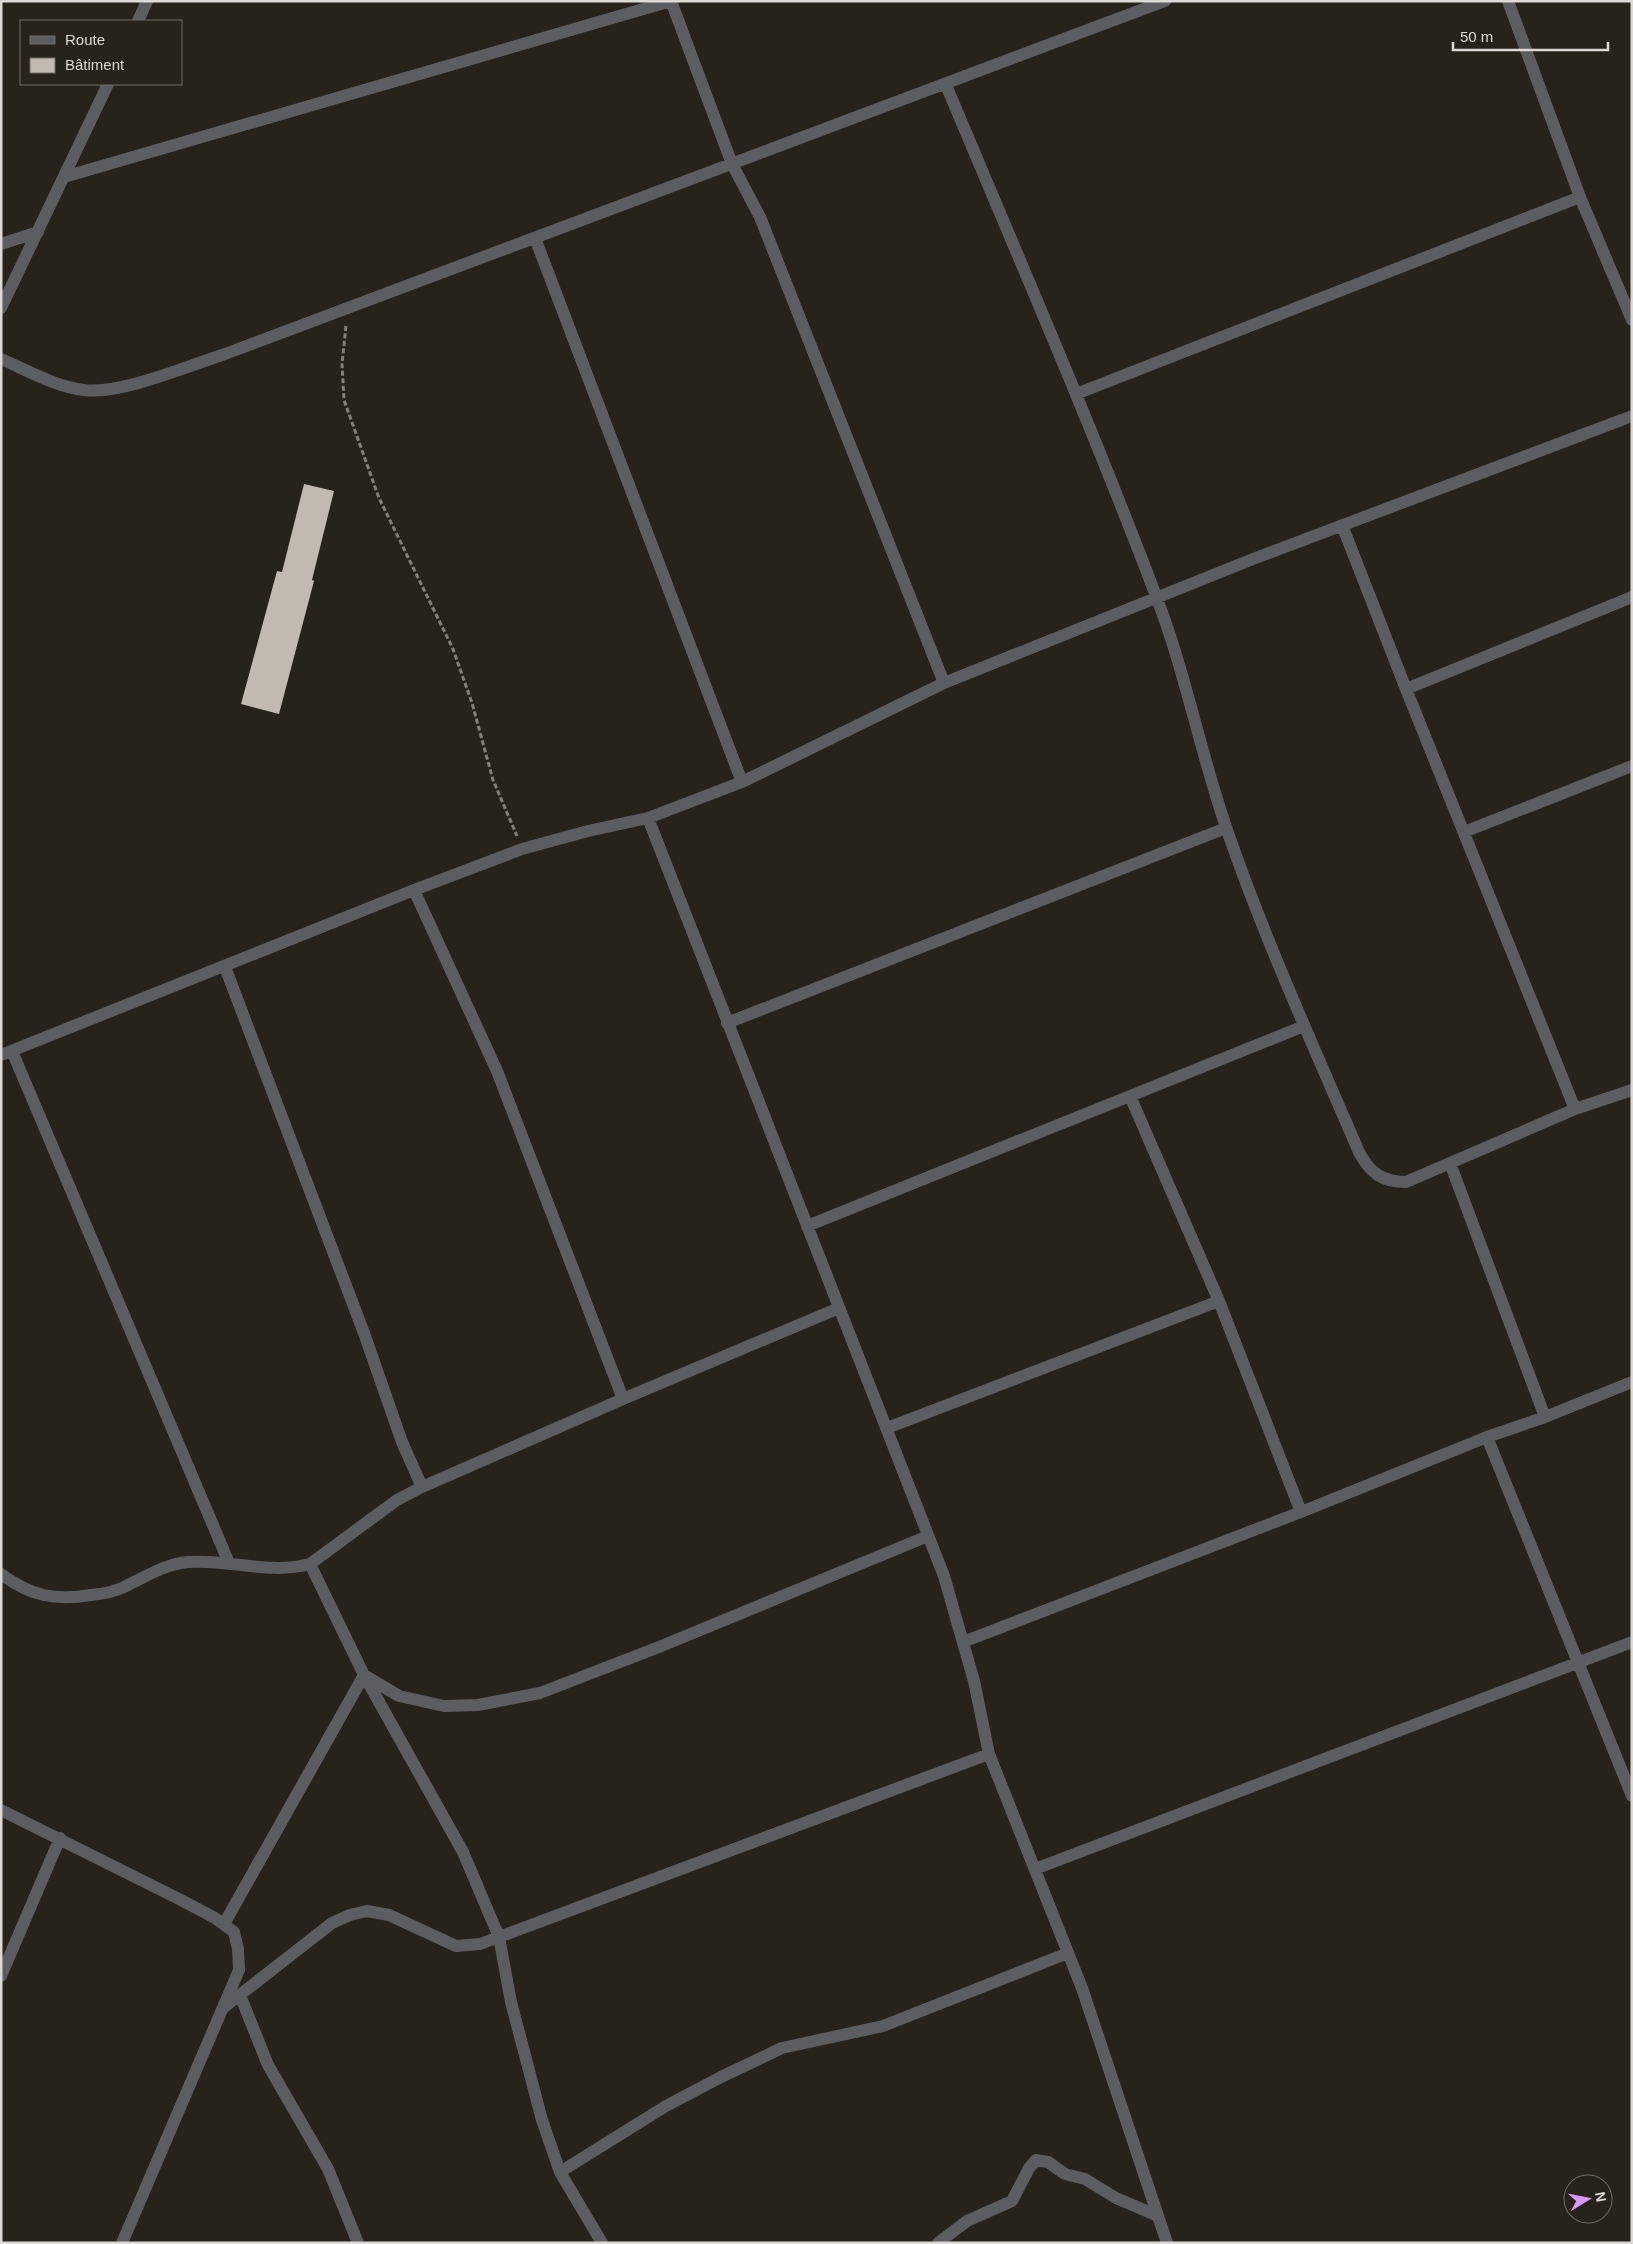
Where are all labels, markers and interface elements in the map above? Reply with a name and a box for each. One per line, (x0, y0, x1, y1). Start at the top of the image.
legend (20, 20, 182, 85)
scale bar (1453, 20, 1608, 52)
text: 50 m (1460, 28, 1493, 45)
text: Route (65, 31, 105, 48)
text: Bâtiment (65, 56, 125, 73)
north arrow (1563, 2174, 1613, 2224)
text: N (1592, 2190, 1610, 2203)

